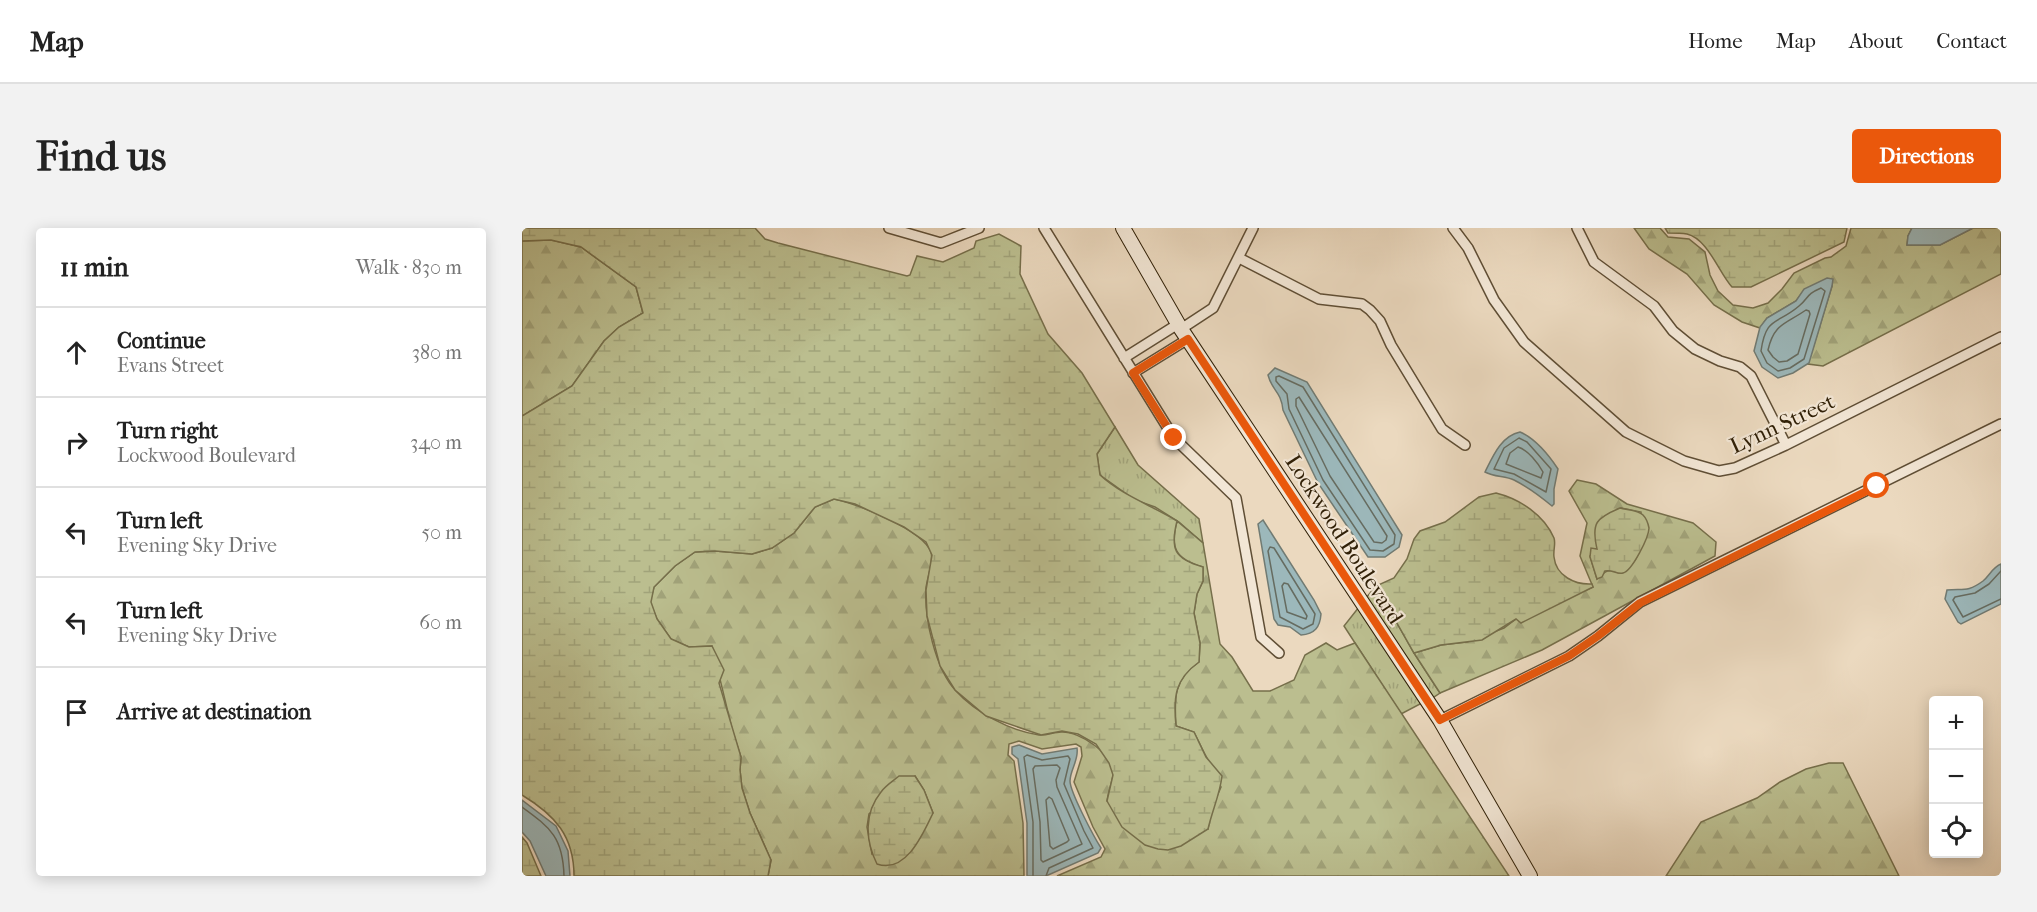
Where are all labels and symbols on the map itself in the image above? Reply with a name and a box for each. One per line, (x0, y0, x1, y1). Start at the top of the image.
street label: Lynn Street (1726, 388, 1839, 460)
route end (1160, 424, 1186, 450)
street label: Lockwood Boulevard (1280, 450, 1409, 630)
route start (1863, 472, 1889, 498)

